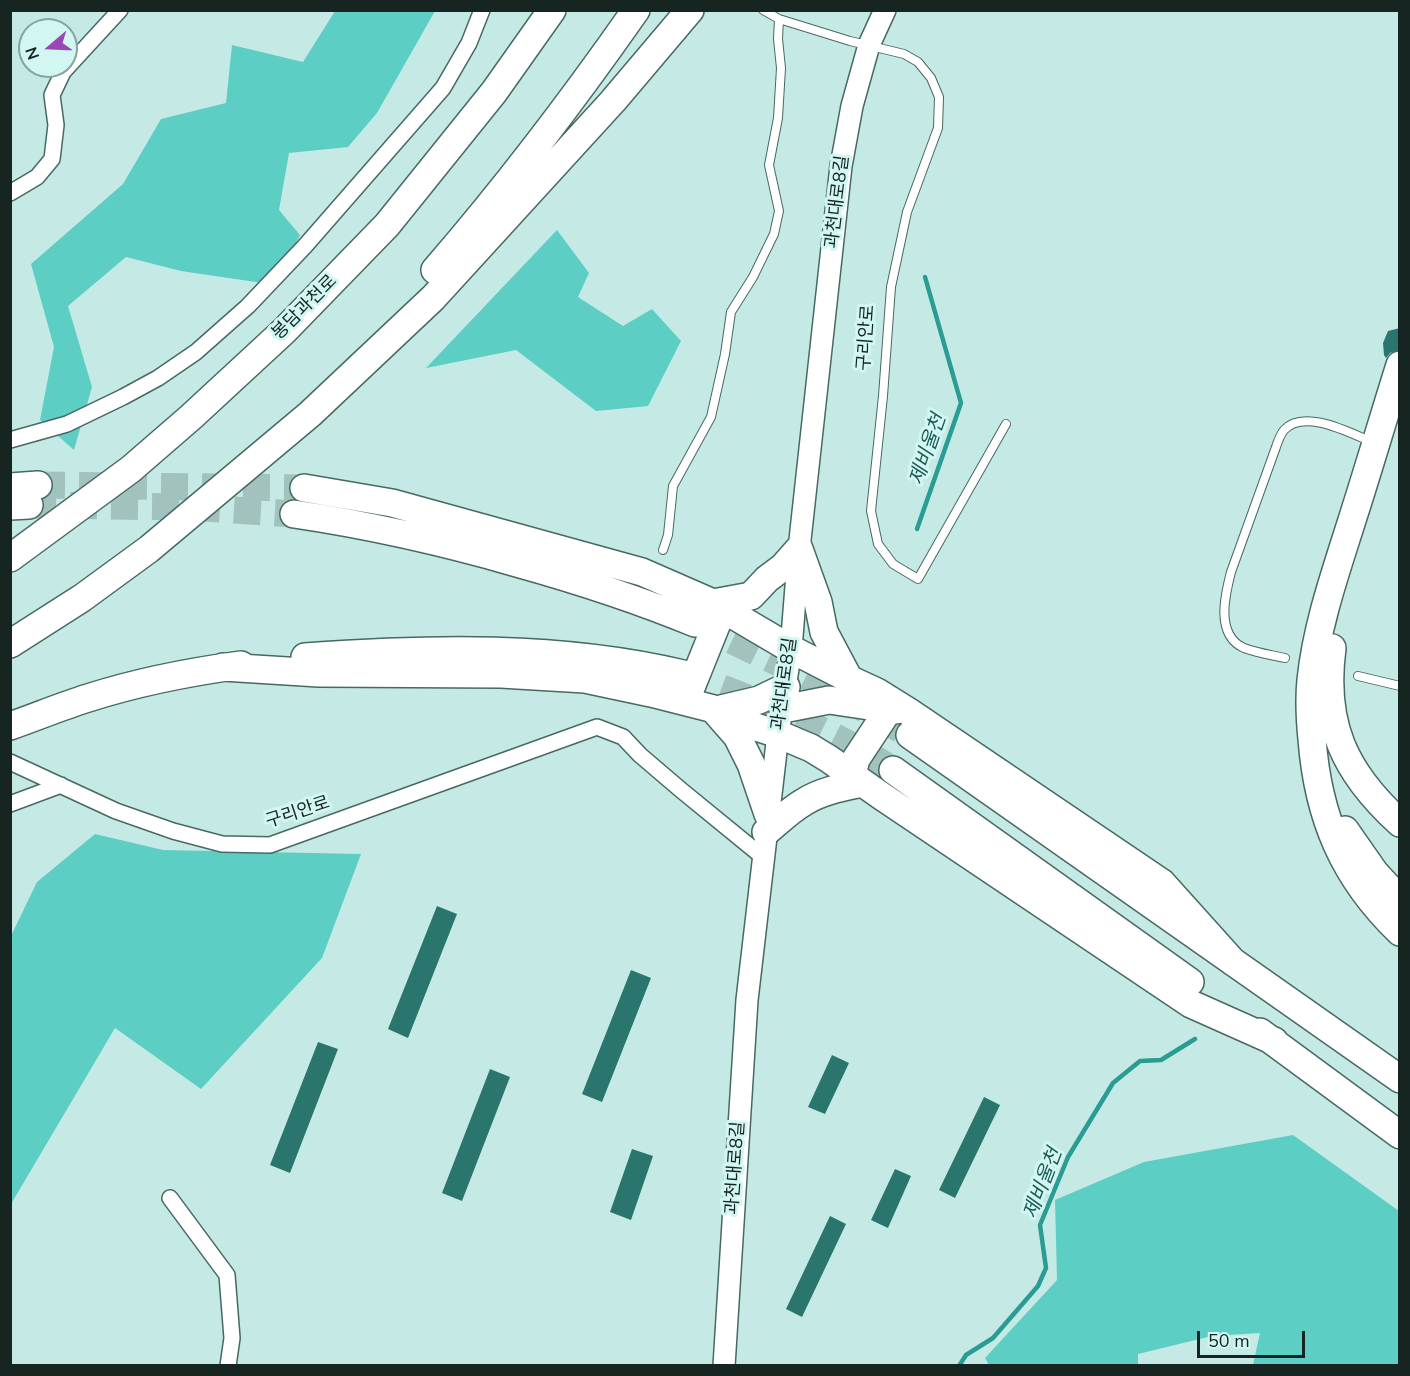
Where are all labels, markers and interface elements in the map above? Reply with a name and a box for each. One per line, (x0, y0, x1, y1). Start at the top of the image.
north arrow (18, 18, 78, 78)
text: N (21, 44, 45, 62)
street label: 과천대로8길 (822, 154, 854, 250)
street label: 봉담과천로 (268, 271, 342, 345)
street label: 구리안로 (854, 304, 880, 372)
water label: 제비울천 (906, 411, 952, 489)
street label: 과천대로8길 (768, 636, 802, 732)
street label: 구리안로 (263, 792, 333, 834)
street label: 과천대로8길 (722, 1121, 750, 1215)
water label: 제비울천 (1020, 1145, 1068, 1223)
scale bar (1200, 1319, 1308, 1357)
text: 50 m (1208, 1329, 1250, 1353)

